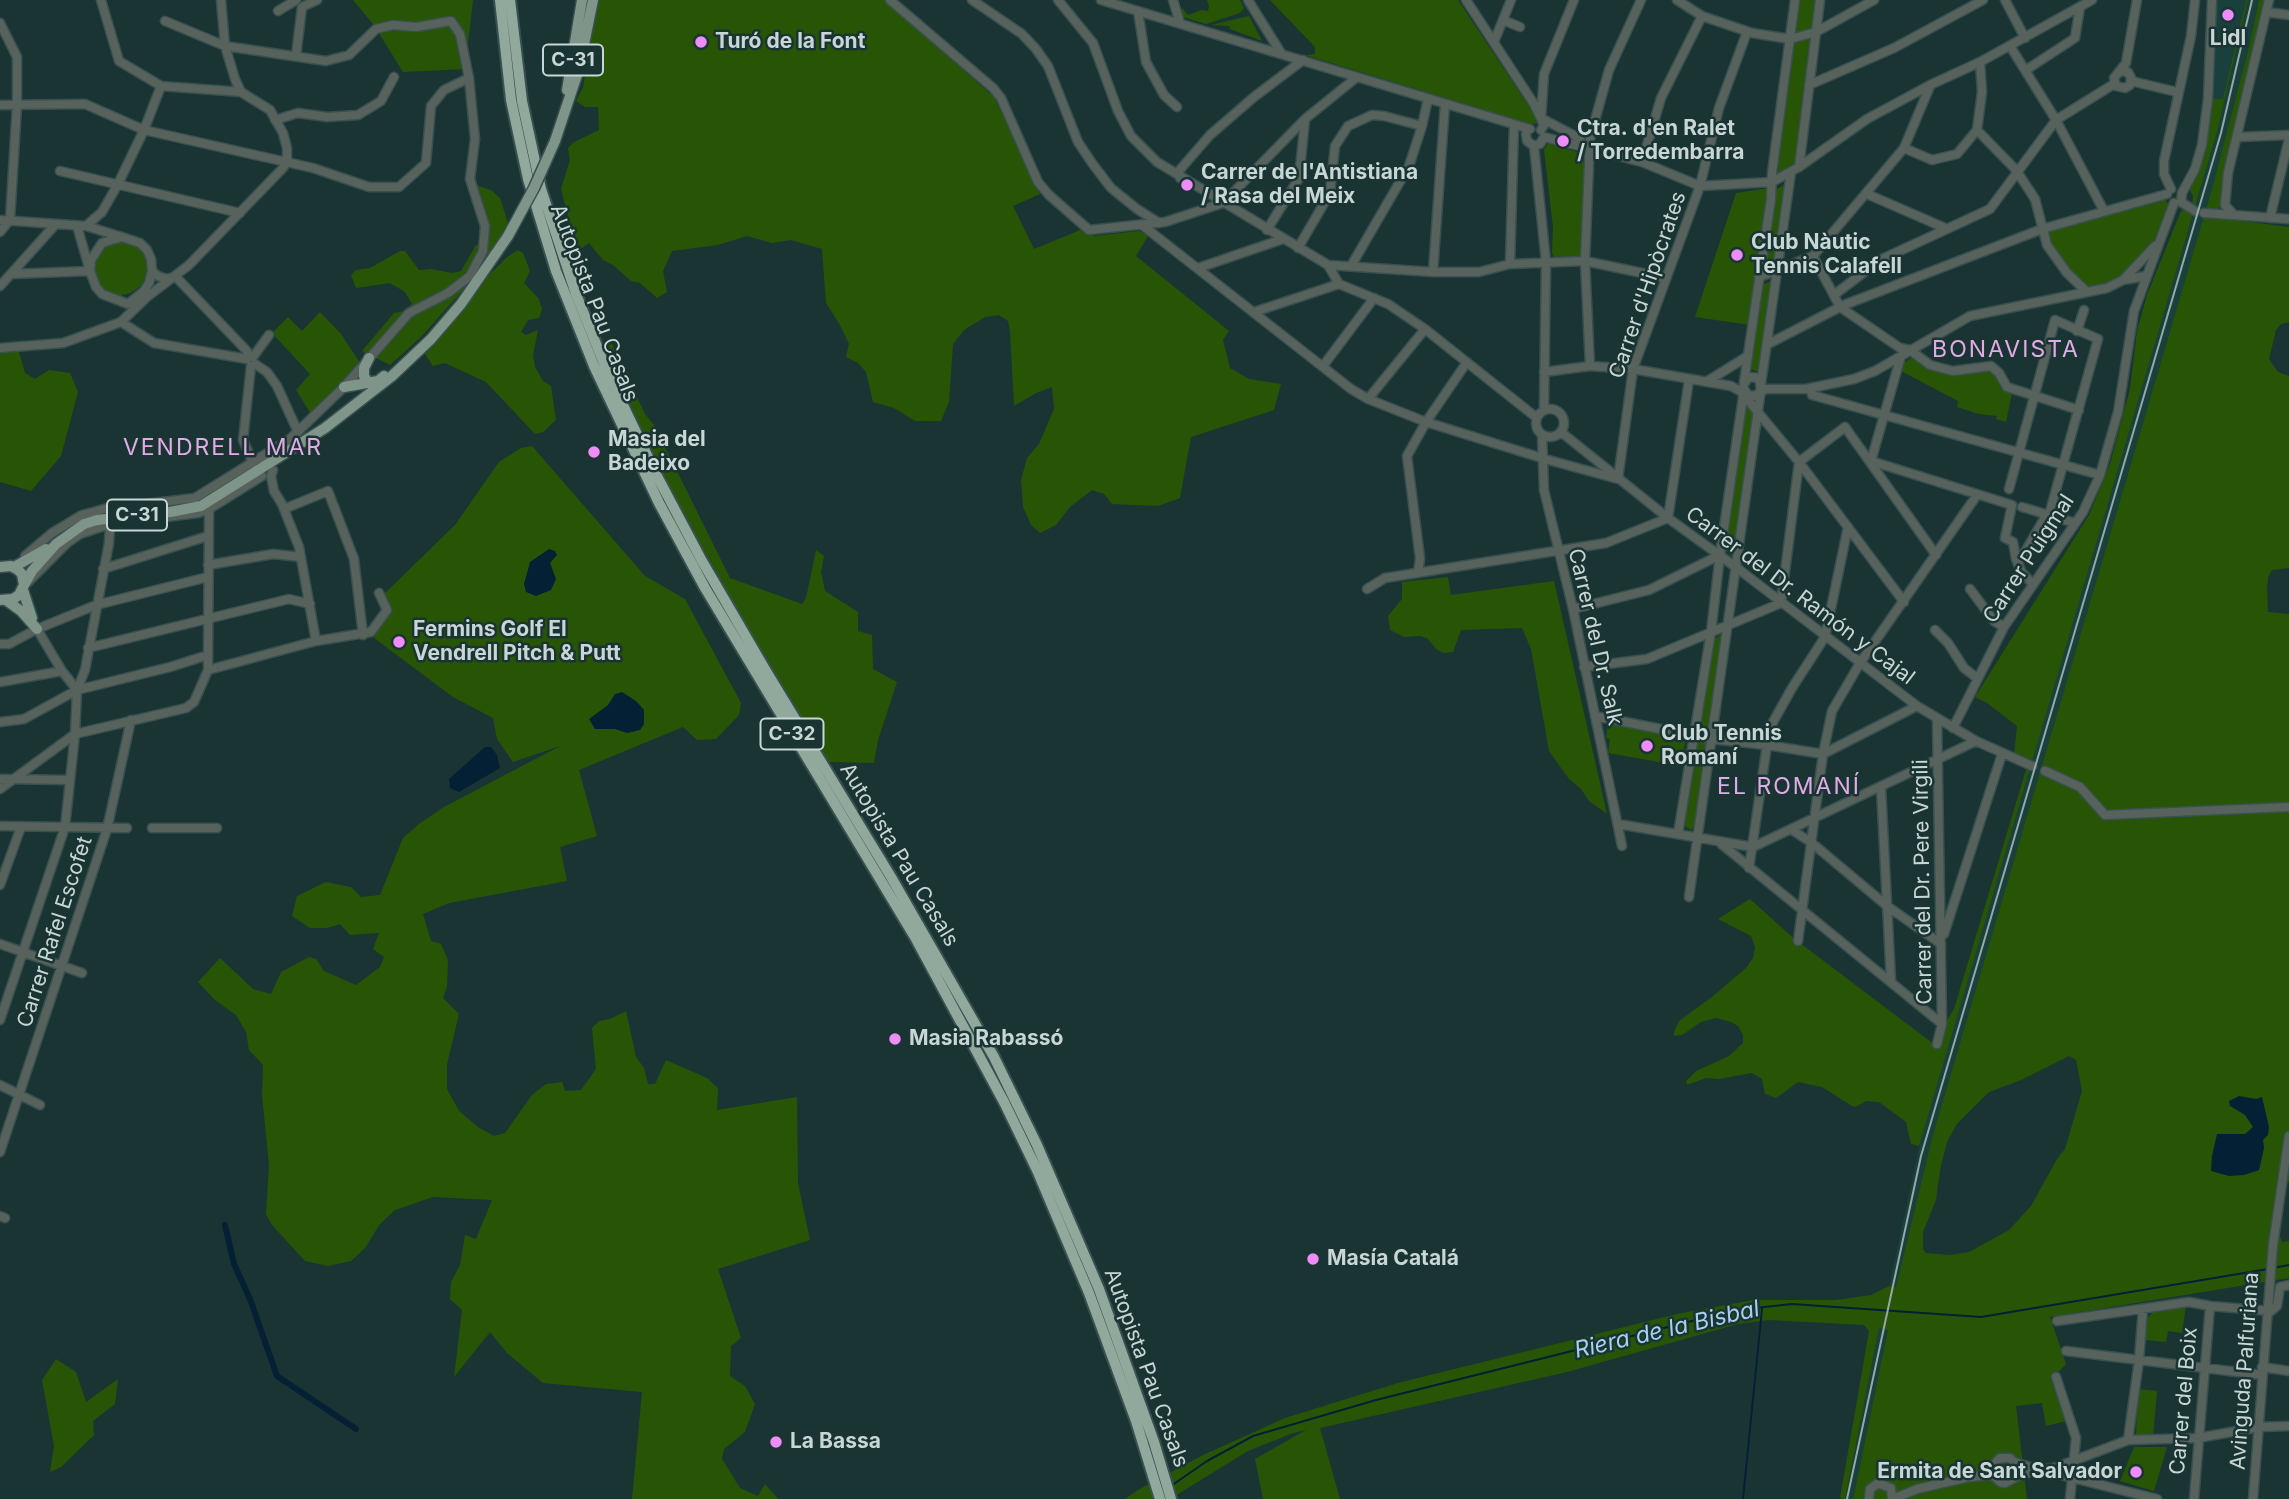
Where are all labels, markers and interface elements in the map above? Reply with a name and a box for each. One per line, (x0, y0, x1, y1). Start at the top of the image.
marker: Lidl (2220, 7, 2236, 23)
place label: Lidl (2210, 26, 2246, 52)
place label: Turó de la Font (715, 29, 865, 55)
marker: Turó de la Font (693, 34, 709, 50)
road number: C-31 (543, 44, 603, 76)
place label: Ctra. d'en Ralet / Torredembarra (1577, 116, 1744, 166)
marker: Ctra. d'en Ralet / Torredembarra (1555, 133, 1571, 149)
place label: Carrer de l'Antistiana / Rasa del Meix (1201, 160, 1418, 210)
marker: Carrer de l'Antistiana / Rasa del Meix (1179, 177, 1195, 193)
street label: Carrer d'Hipòcrates (1604, 188, 1692, 382)
street label: Autopista Pau Casals (545, 201, 643, 405)
place label: Club Nàutic Tennis Calafell (1751, 230, 1902, 280)
marker: Club Nàutic Tennis Calafell (1729, 247, 1745, 263)
district label: BONAVISTA (1933, 336, 2079, 364)
place label: Masia del Badeixo (608, 427, 706, 477)
district label: VENDRELL MAR (124, 434, 322, 462)
marker: Masia del Badeixo (586, 444, 602, 460)
street label: Carrer Puigmal (1978, 490, 2080, 628)
road number: C-31 (107, 500, 167, 530)
street label: Carrer del Dr. Ramón y Cajal (1681, 502, 1919, 690)
street label: Carrer del Dr. Salk (1562, 546, 1628, 728)
place label: Fermins Golf El Vendrell Pitch & Putt (413, 617, 621, 667)
marker: Fermins Golf El Vendrell Pitch & Putt (391, 634, 407, 650)
road number: C-32 (760, 719, 824, 750)
place label: Club Tennis Romaní (1661, 721, 1782, 771)
marker: Club Tennis Romaní (1639, 738, 1655, 754)
street label: Autopista Pau Casals (834, 759, 964, 951)
street label: Carrer del Dr. Pere Virgili (1908, 759, 1938, 1005)
district label: EL ROMANÍ (1718, 773, 1860, 801)
street label: Carrer Rafel Escofet (12, 833, 98, 1031)
place label: Masia Rabassó (909, 1026, 1063, 1052)
marker: Masia Rabassó (887, 1031, 903, 1047)
place label: Masía Catalá (1327, 1246, 1459, 1272)
marker: Masía Catalá (1305, 1251, 1321, 1267)
street label: Autopista Pau Casals (1098, 1265, 1194, 1471)
street label: Avinguda Palfuriana (2226, 1271, 2264, 1471)
water label: Riera de la Bisbal (1572, 1295, 1762, 1365)
street label: Carrer del Boix (2165, 1326, 2203, 1476)
place label: La Bassa (790, 1429, 881, 1455)
marker: La Bassa (768, 1434, 784, 1450)
place label: Ermita de Sant Salvador (1877, 1459, 2122, 1485)
marker: Ermita de Sant Salvador (2128, 1464, 2144, 1480)

